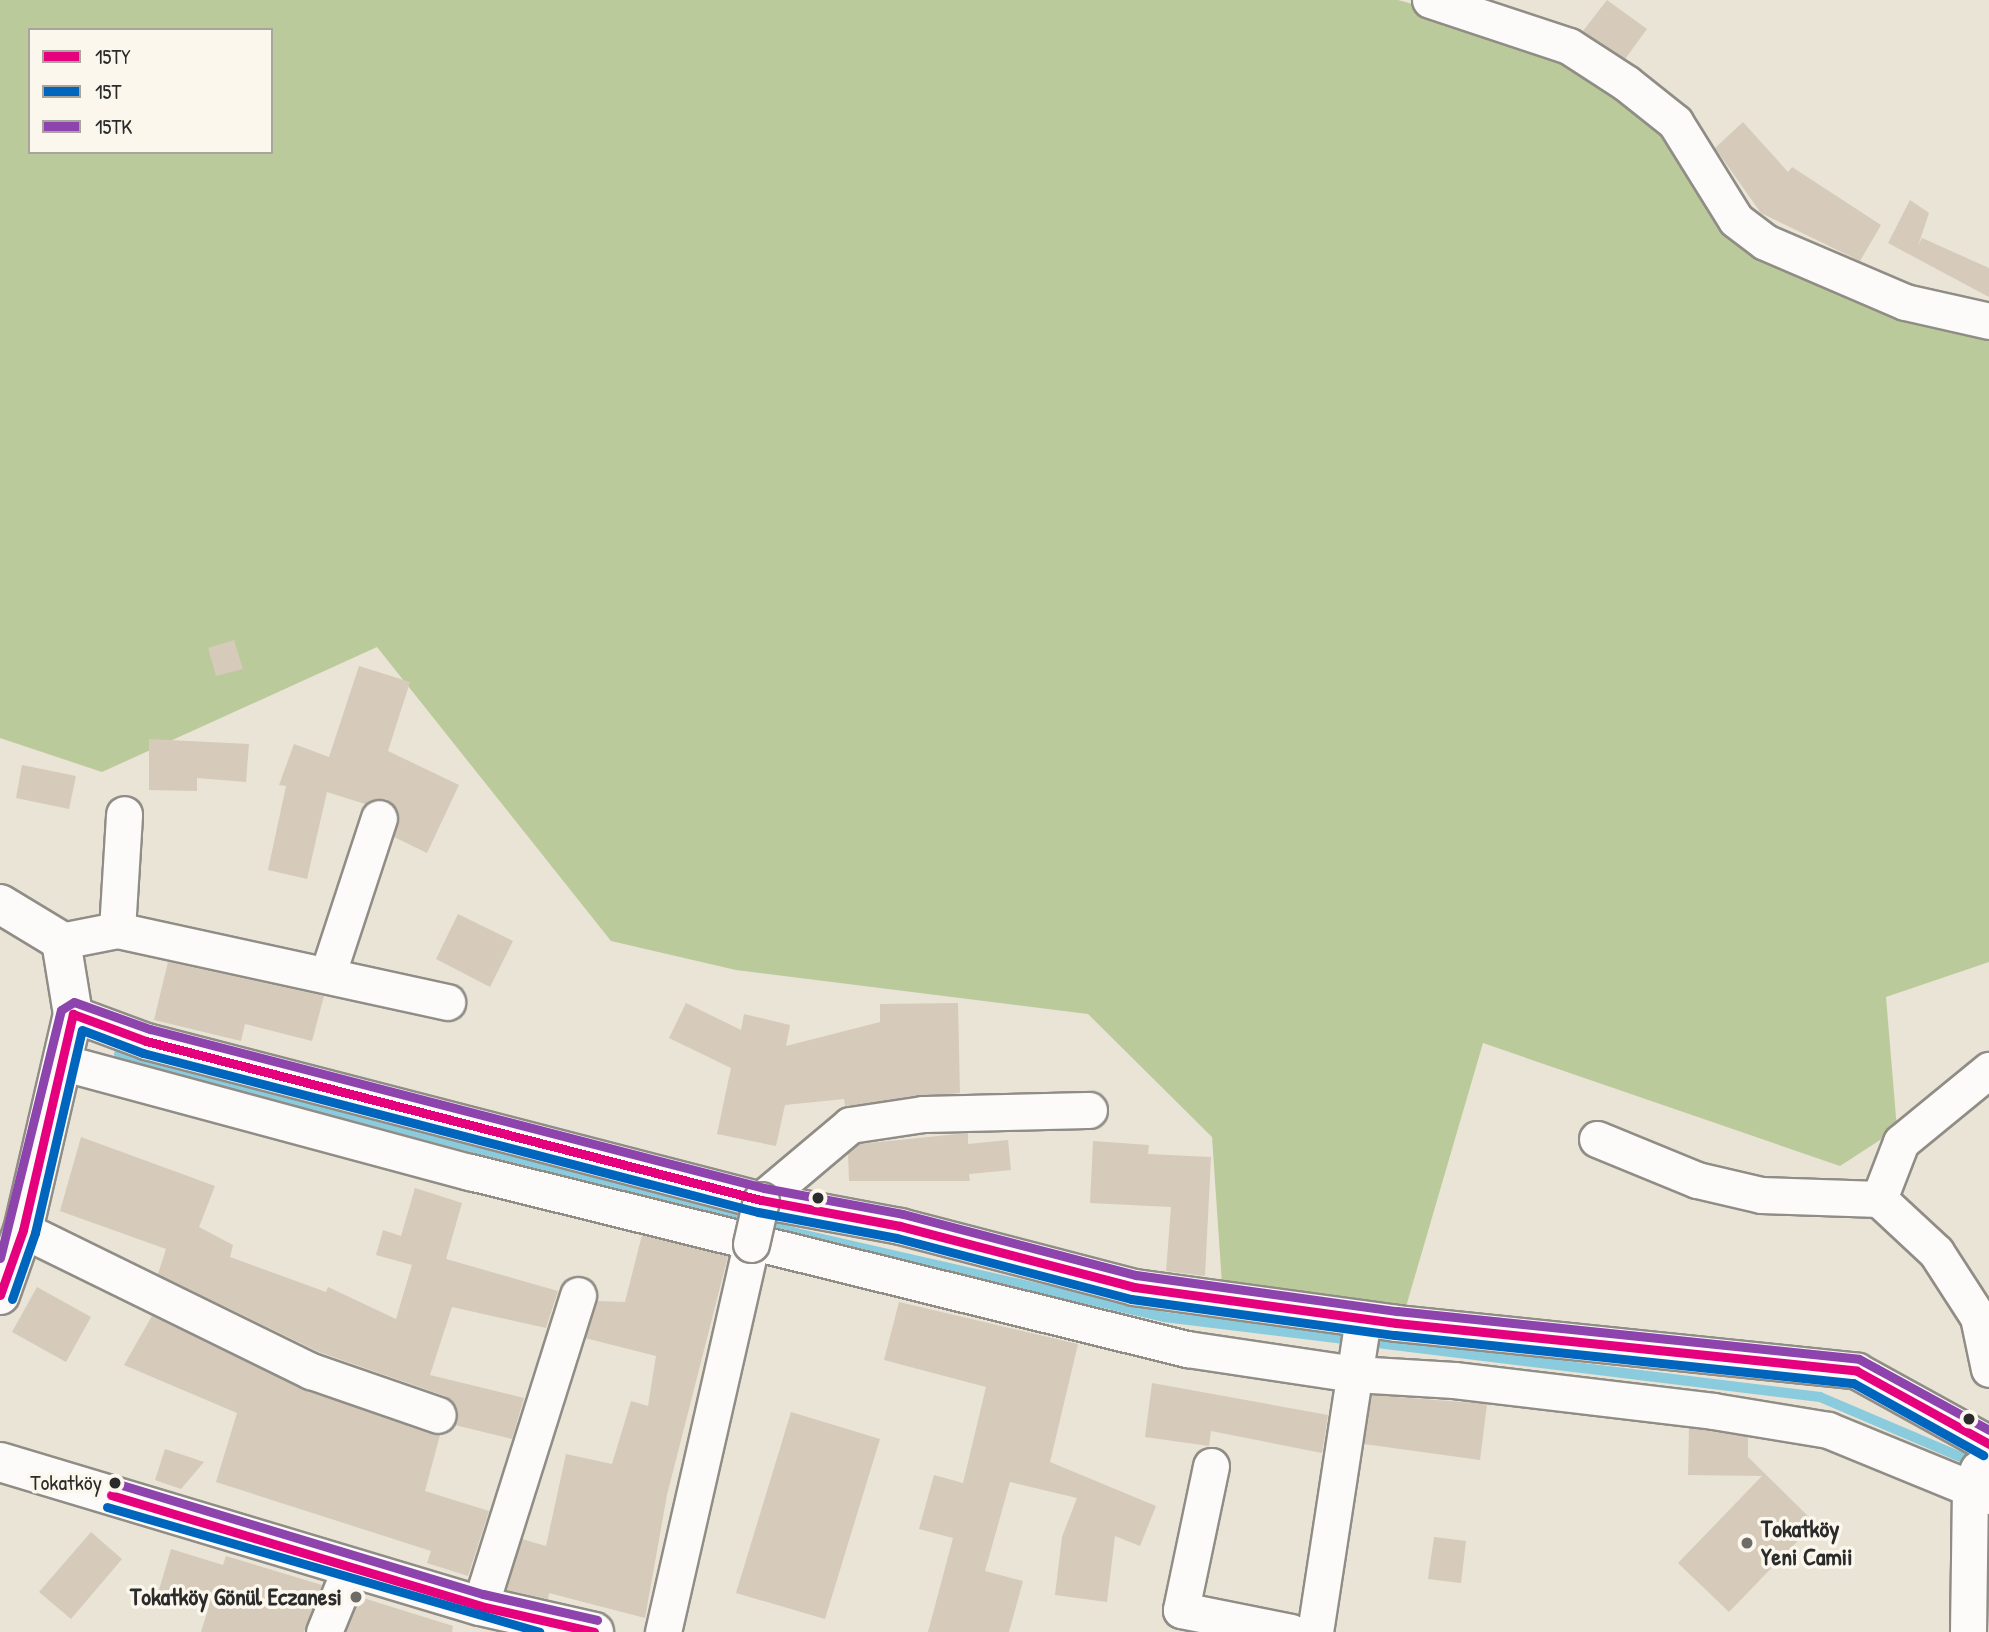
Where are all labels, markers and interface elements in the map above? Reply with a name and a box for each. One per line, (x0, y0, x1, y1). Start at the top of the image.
legend (28, 28, 273, 154)
text: 15TY (95, 42, 131, 71)
text: 15T (95, 77, 121, 106)
text: 15TK (95, 112, 132, 141)
unlabelled marker (811, 1191, 825, 1205)
unlabelled marker (1962, 1412, 1976, 1426)
place label: Tokatköy (30, 1470, 102, 1496)
marker: Tokatköy (108, 1476, 122, 1490)
place label: Tokatköy Yeni Camii (1761, 1515, 1853, 1571)
marker: Tokatköy Yeni Camii (1739, 1535, 1755, 1551)
place label: Tokatköy Gönül Eczanesi (130, 1583, 342, 1611)
marker: Tokatköy Gönül Eczanesi (348, 1589, 364, 1605)

